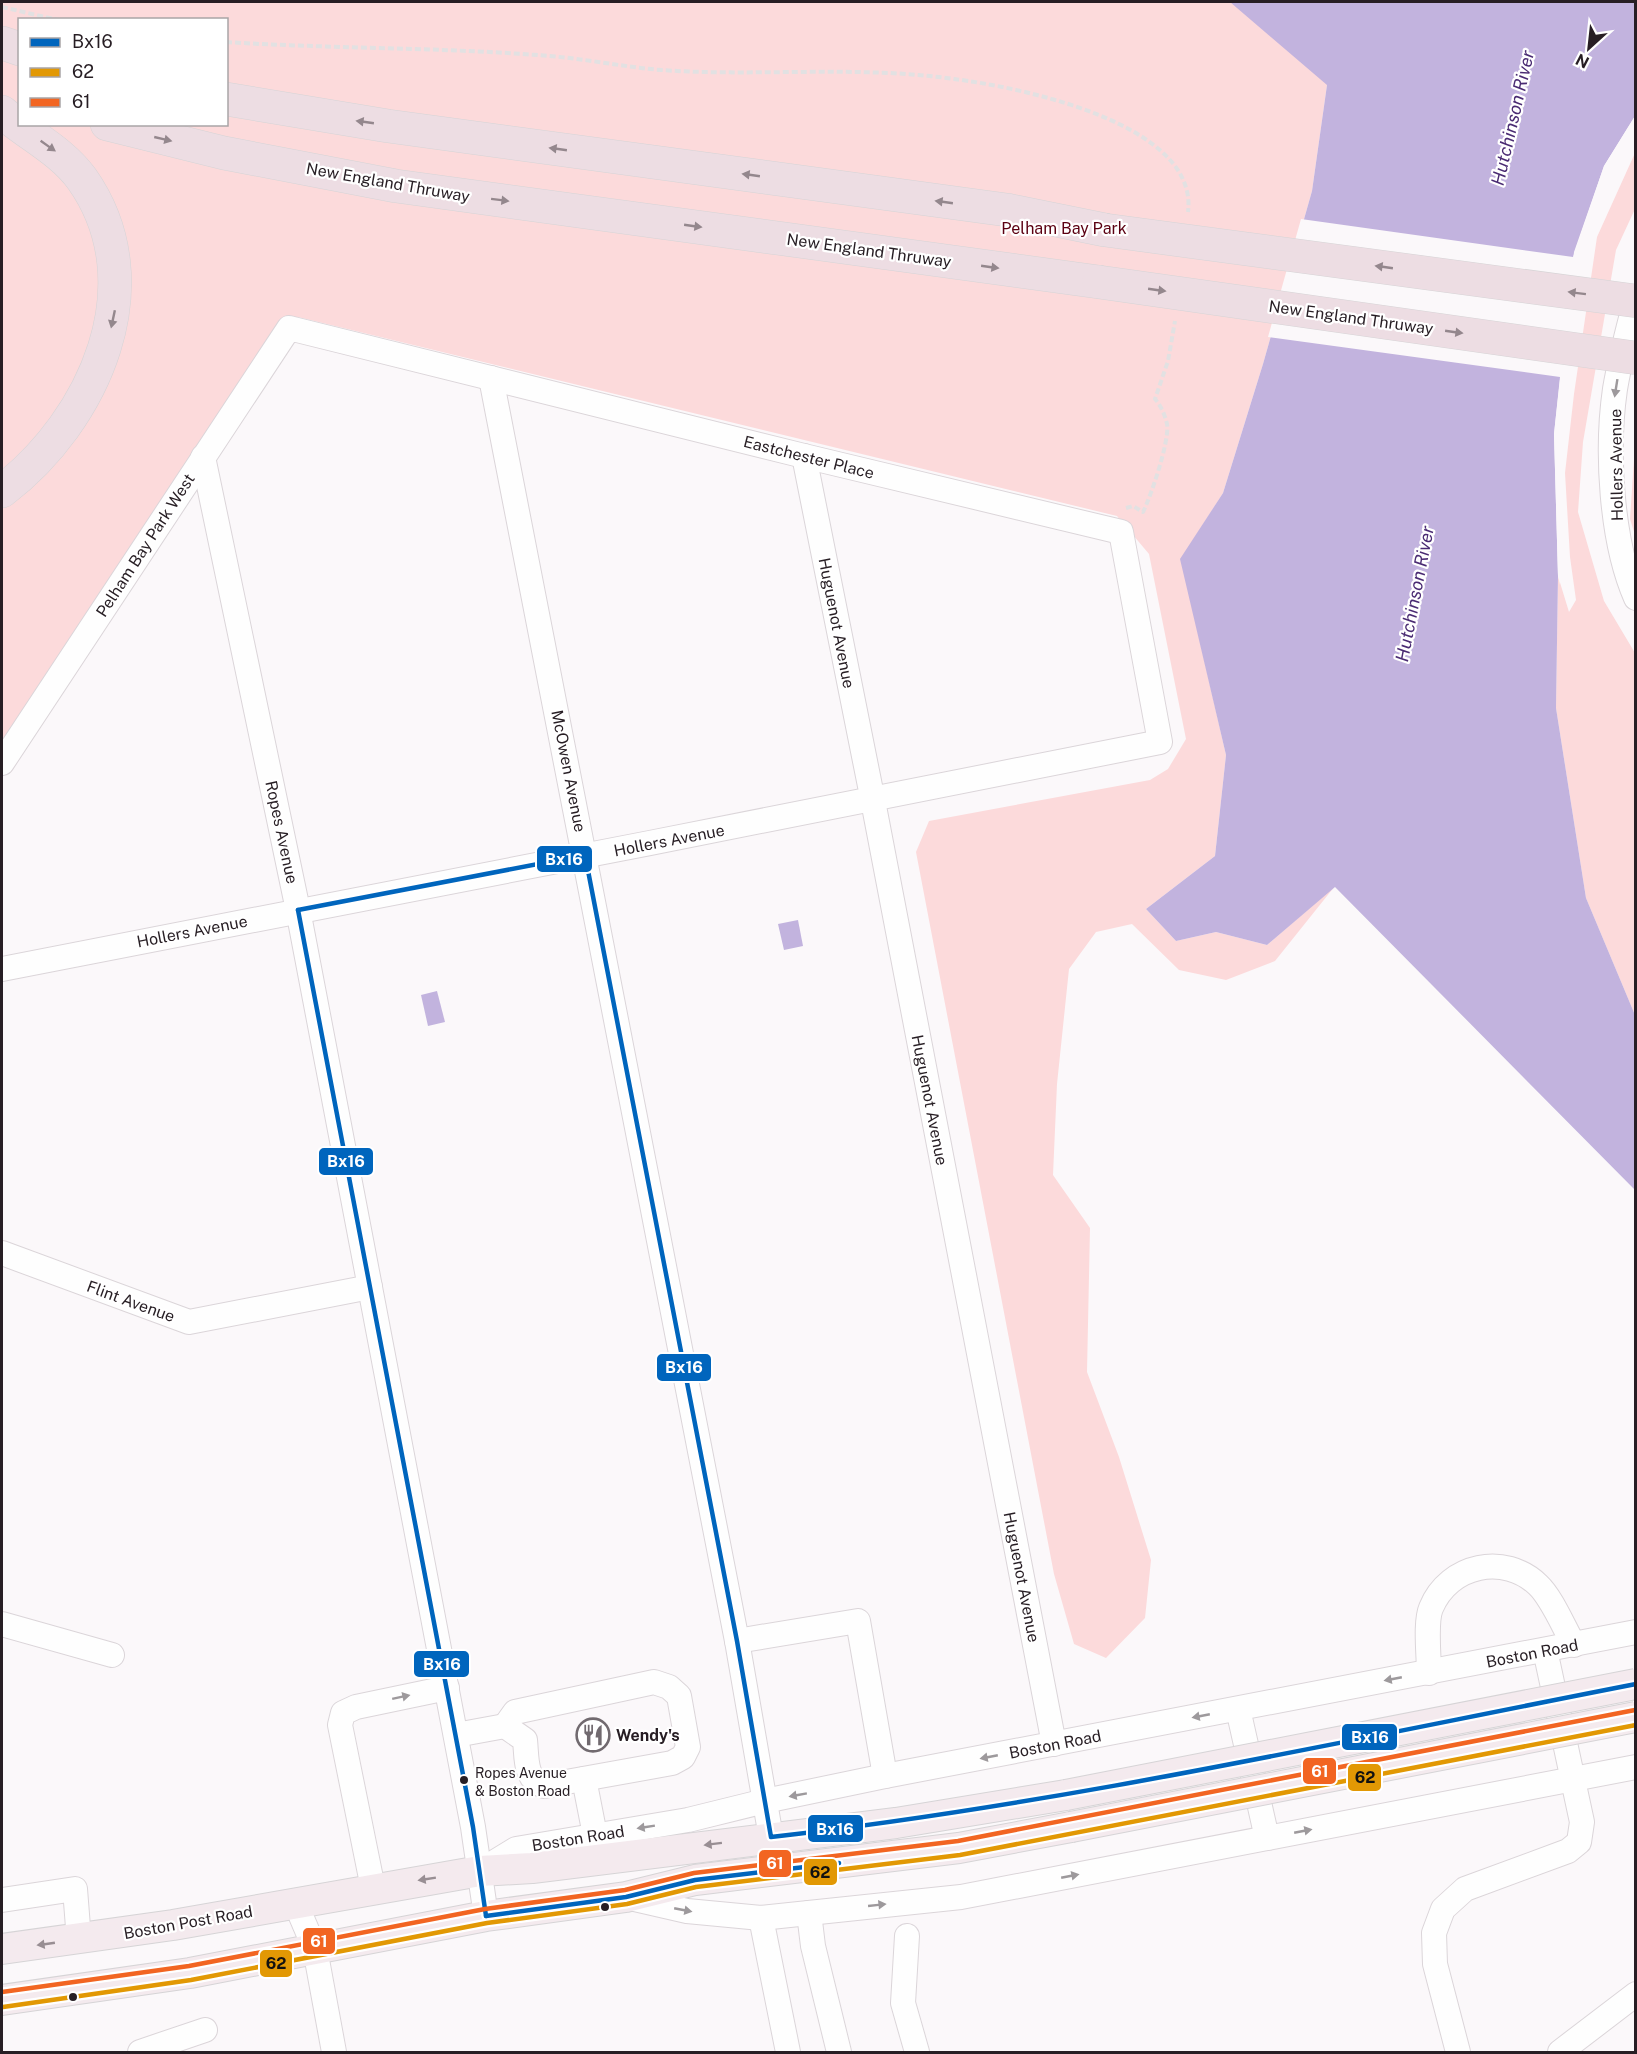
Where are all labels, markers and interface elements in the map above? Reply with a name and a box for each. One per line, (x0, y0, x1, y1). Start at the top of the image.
legend (18, 18, 228, 126)
north arrow (1559, 18, 1619, 78)
text: Bx16 (72, 31, 113, 52)
water label: Hutchinson River (1487, 48, 1538, 187)
text: N (1573, 50, 1592, 72)
text: 62 (72, 61, 94, 82)
text: 61 (72, 91, 91, 112)
one-way arrow (355, 118, 374, 127)
one-way arrow (154, 135, 173, 144)
one-way arrow (40, 140, 56, 151)
one-way arrow (548, 144, 567, 153)
street label: New England Thruway (304, 159, 472, 206)
one-way arrow (742, 171, 761, 180)
one-way arrow (490, 195, 509, 204)
one-way arrow (935, 198, 954, 207)
park label: Pelham Bay Park (1001, 219, 1127, 238)
one-way arrow (684, 221, 703, 230)
street label: New England Thruway (785, 230, 953, 272)
one-way arrow (981, 262, 1000, 271)
one-way arrow (1375, 263, 1394, 272)
one-way arrow (1147, 285, 1166, 294)
one-way arrow (1568, 289, 1587, 298)
street label: New England Thruway (1267, 297, 1435, 339)
one-way arrow (108, 310, 117, 329)
one-way arrow (1444, 327, 1463, 336)
one-way arrow (1612, 379, 1621, 398)
street label: Hollers Avenue (1606, 409, 1627, 521)
street label: Eastchester Place (742, 432, 876, 483)
street label: Pelham Bay Park West (92, 470, 199, 620)
water label: Hutchinson River (1391, 524, 1438, 664)
street label: Huguenot Avenue (815, 556, 858, 690)
street label: McOwen Avenue (547, 708, 590, 834)
street label: Ropes Avenue (261, 779, 302, 885)
street label: Hollers Avenue (612, 820, 726, 861)
line badge: Bx16 (536, 845, 593, 873)
text: Bx16 (545, 850, 583, 869)
street label: Hollers Avenue (135, 911, 249, 952)
street label: Huguenot Avenue (908, 1033, 951, 1167)
line badge: Bx16 (318, 1147, 374, 1176)
text: Bx16 (327, 1152, 365, 1171)
street label: Flint Avenue (84, 1277, 177, 1326)
line badge: Bx16 (656, 1353, 712, 1382)
text: Bx16 (665, 1358, 703, 1377)
street label: Huguenot Avenue (1000, 1510, 1043, 1644)
street label: Boston Road (1484, 1635, 1580, 1672)
line badge: Bx16 (413, 1650, 470, 1678)
text: Bx16 (423, 1655, 461, 1674)
one-way arrow (1383, 1675, 1402, 1684)
one-way arrow (392, 1692, 411, 1701)
one-way arrow (1191, 1712, 1210, 1721)
restaurant icon: Wendy's (575, 1717, 611, 1753)
line badge: Bx16 (1341, 1723, 1398, 1751)
place label: Wendy's (616, 1726, 680, 1745)
street label: Boston Road (1007, 1726, 1103, 1763)
text: Bx16 (1351, 1728, 1389, 1747)
one-way arrow (979, 1753, 998, 1762)
line badge: 61 (1302, 1757, 1337, 1785)
text: 61 (1311, 1762, 1329, 1781)
line badge: 62 (1347, 1763, 1382, 1792)
place label: Ropes Avenue & Boston Road (475, 1765, 570, 1799)
text: 62 (1355, 1768, 1375, 1787)
marker: Ropes Avenue & Boston Road (458, 1774, 470, 1786)
one-way arrow (788, 1791, 807, 1800)
line badge: Bx16 (807, 1814, 864, 1843)
text: Bx16 (816, 1820, 854, 1839)
street label: Boston Road (530, 1822, 626, 1855)
one-way arrow (637, 1823, 656, 1832)
one-way arrow (1293, 1826, 1312, 1835)
one-way arrow (703, 1839, 722, 1848)
line badge: 61 (758, 1849, 792, 1878)
text: 61 (766, 1854, 784, 1873)
line badge: 62 (803, 1858, 838, 1886)
text: 62 (810, 1863, 830, 1882)
one-way arrow (1061, 1871, 1080, 1880)
one-way arrow (417, 1875, 436, 1884)
unlabelled marker (599, 1901, 611, 1913)
one-way arrow (868, 1901, 887, 1910)
street label: Boston Post Road (122, 1902, 254, 1943)
one-way arrow (674, 1906, 693, 1915)
line badge: 61 (302, 1927, 336, 1955)
text: 61 (310, 1932, 328, 1951)
one-way arrow (37, 1939, 56, 1948)
line badge: 62 (259, 1949, 293, 1978)
text: 62 (266, 1954, 286, 1973)
unlabelled marker (67, 1991, 79, 2003)

